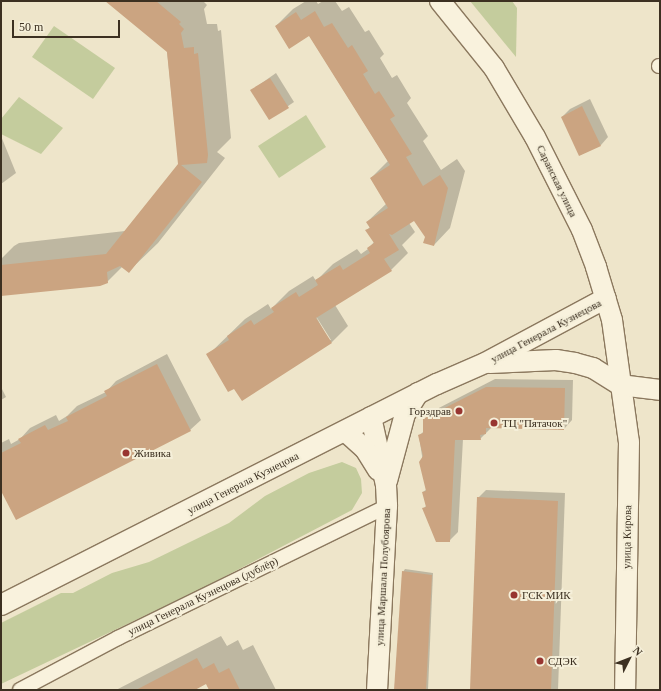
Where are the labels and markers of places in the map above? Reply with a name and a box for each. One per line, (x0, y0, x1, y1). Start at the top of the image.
place label: Горздрав (409, 404, 451, 418)
marker: Горздрав (454, 406, 464, 416)
place label: ТЦ "Пятачок" (502, 416, 567, 430)
marker: ТЦ "Пятачок" (489, 418, 499, 428)
place label: Живика (134, 446, 171, 460)
marker: Живика (121, 448, 131, 458)
place label: ГСК МИК (522, 588, 571, 602)
marker: ГСК МИК (509, 590, 519, 600)
place label: СДЭК (548, 654, 577, 668)
marker: СДЭК (535, 656, 545, 666)

